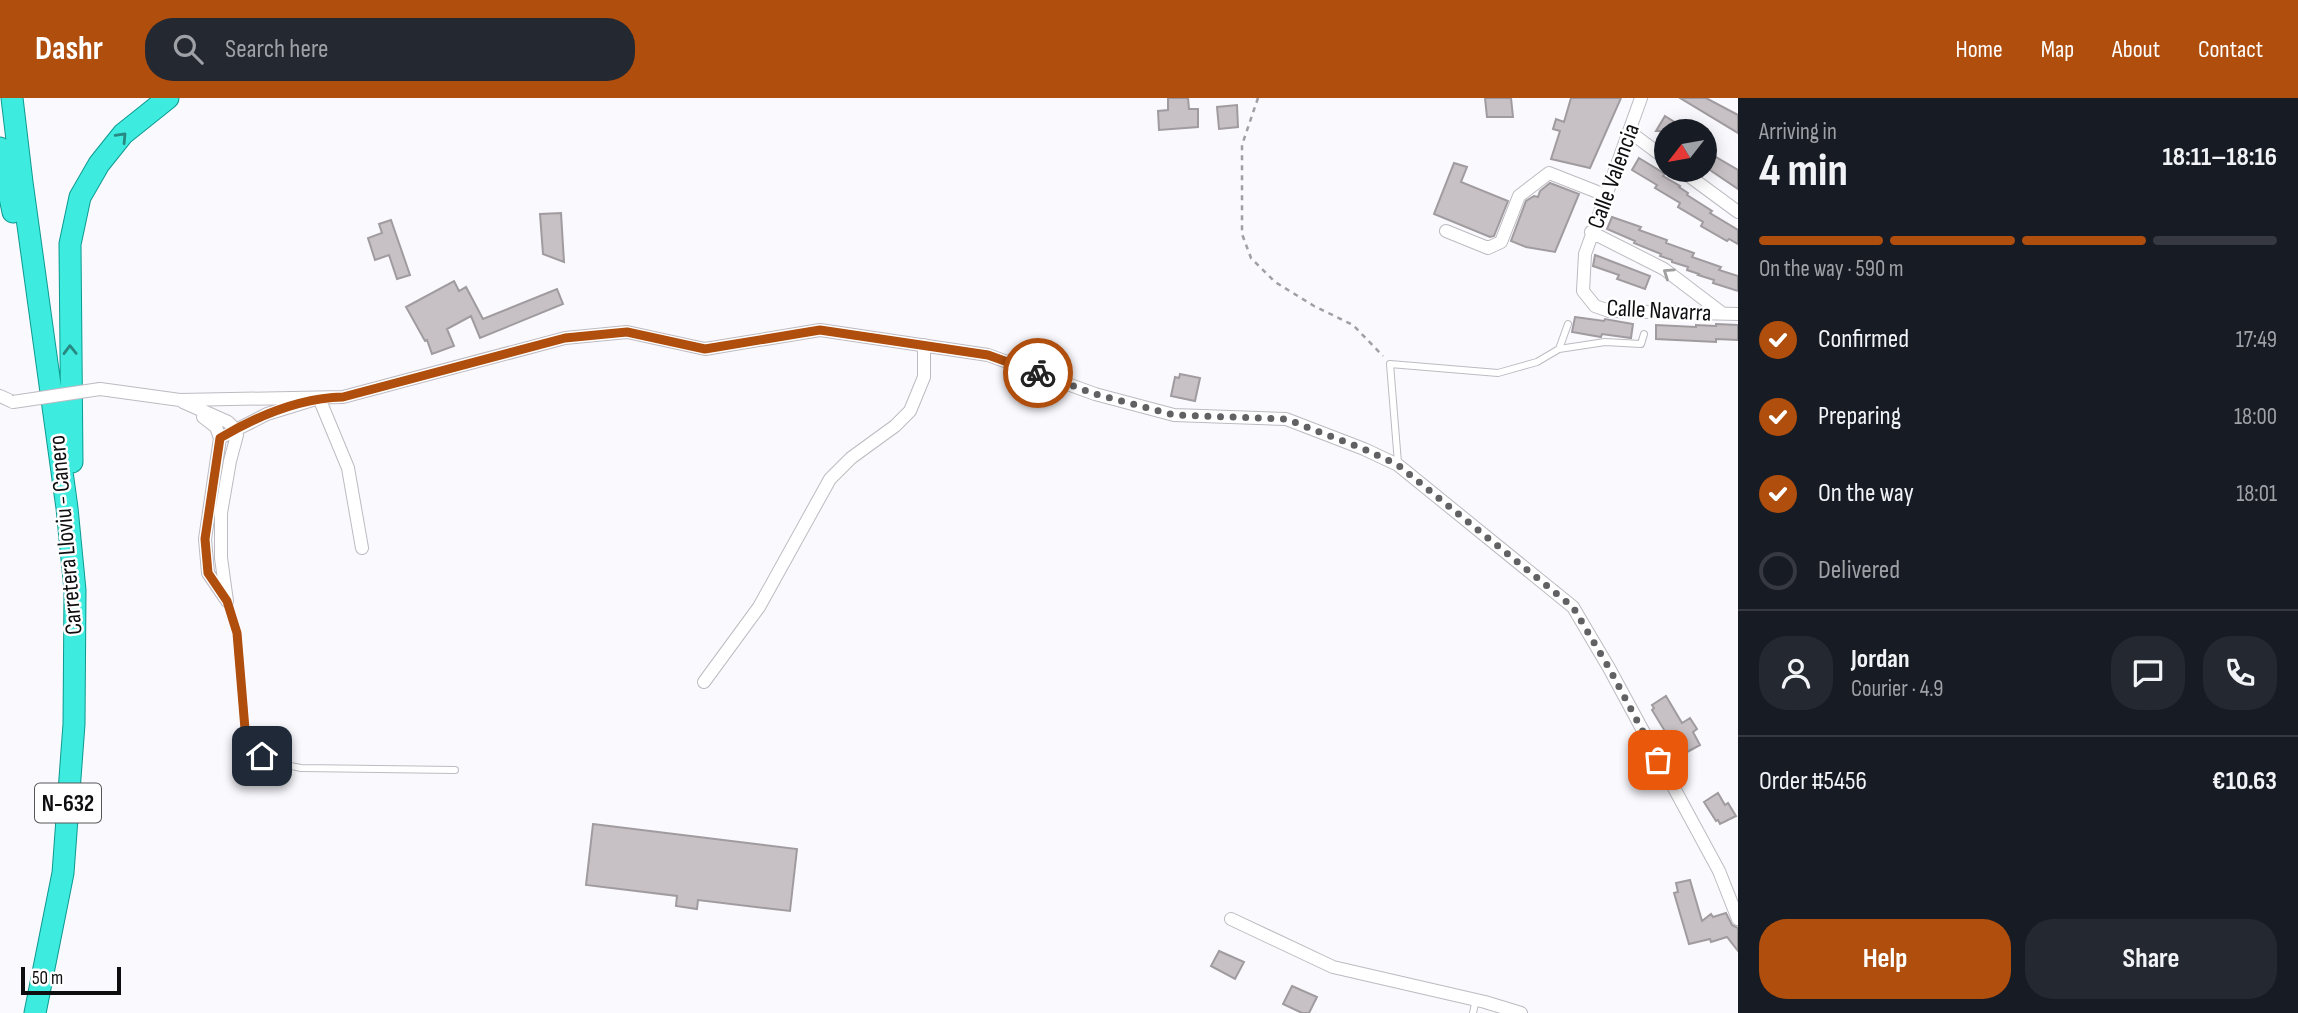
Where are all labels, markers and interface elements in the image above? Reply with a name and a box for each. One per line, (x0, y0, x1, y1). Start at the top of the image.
search box (145, 18, 635, 81)
text: Dashr (35, 29, 103, 69)
icon: search (169, 30, 207, 68)
text: Search here (225, 34, 328, 65)
text: Home (1955, 35, 2003, 64)
text: Map (2041, 35, 2074, 64)
text: About (2112, 35, 2160, 64)
text: Contact (2198, 35, 2263, 64)
text: Arriving in (1759, 118, 1837, 146)
north arrow (1654, 119, 1717, 182)
map controls (1654, 119, 1717, 182)
street label: Calle Valencia (1581, 120, 1646, 233)
one-way arrow (114, 132, 126, 145)
text: 18:11–18:16 (2163, 142, 2277, 173)
text: 4 min (1759, 144, 1848, 199)
text: On the way · 590 m (1759, 255, 1904, 283)
one-way arrow (1663, 269, 1676, 281)
street label: Calle Navarra (1606, 293, 1712, 328)
icon: check (1759, 321, 1797, 359)
text: Confirmed (1818, 324, 1909, 355)
text: 17:49 (2236, 326, 2277, 354)
courier (1003, 338, 1073, 408)
one-way arrow (62, 345, 78, 355)
icon: bike (1019, 354, 1057, 392)
icon: check (1759, 398, 1797, 436)
text: Preparing (1818, 401, 1901, 432)
text: 18:00 (2234, 403, 2277, 431)
street label: Carretera Lloviu - Canero (42, 434, 89, 636)
icon: check (1759, 475, 1797, 513)
text: On the way (1818, 478, 1914, 509)
text: 18:01 (2236, 480, 2277, 508)
text: Delivered (1818, 555, 1900, 586)
button: person (1759, 636, 1833, 710)
button: chat (2111, 636, 2185, 710)
button: phone (2203, 636, 2277, 710)
text: Jordan (1851, 644, 1909, 675)
text: Courier · 4.9 (1851, 675, 1943, 703)
pin (232, 726, 292, 786)
pin (1628, 730, 1688, 790)
icon: home (243, 737, 281, 775)
icon: bag (1639, 741, 1677, 779)
text: Order #5456 (1759, 766, 1867, 797)
text: €10.63 (2212, 766, 2277, 797)
road number: N-632 (35, 783, 101, 822)
button: Help (1759, 919, 2011, 999)
button: Share (2025, 919, 2277, 999)
scale bar (21, 964, 121, 996)
text: 50 m (32, 967, 63, 990)

